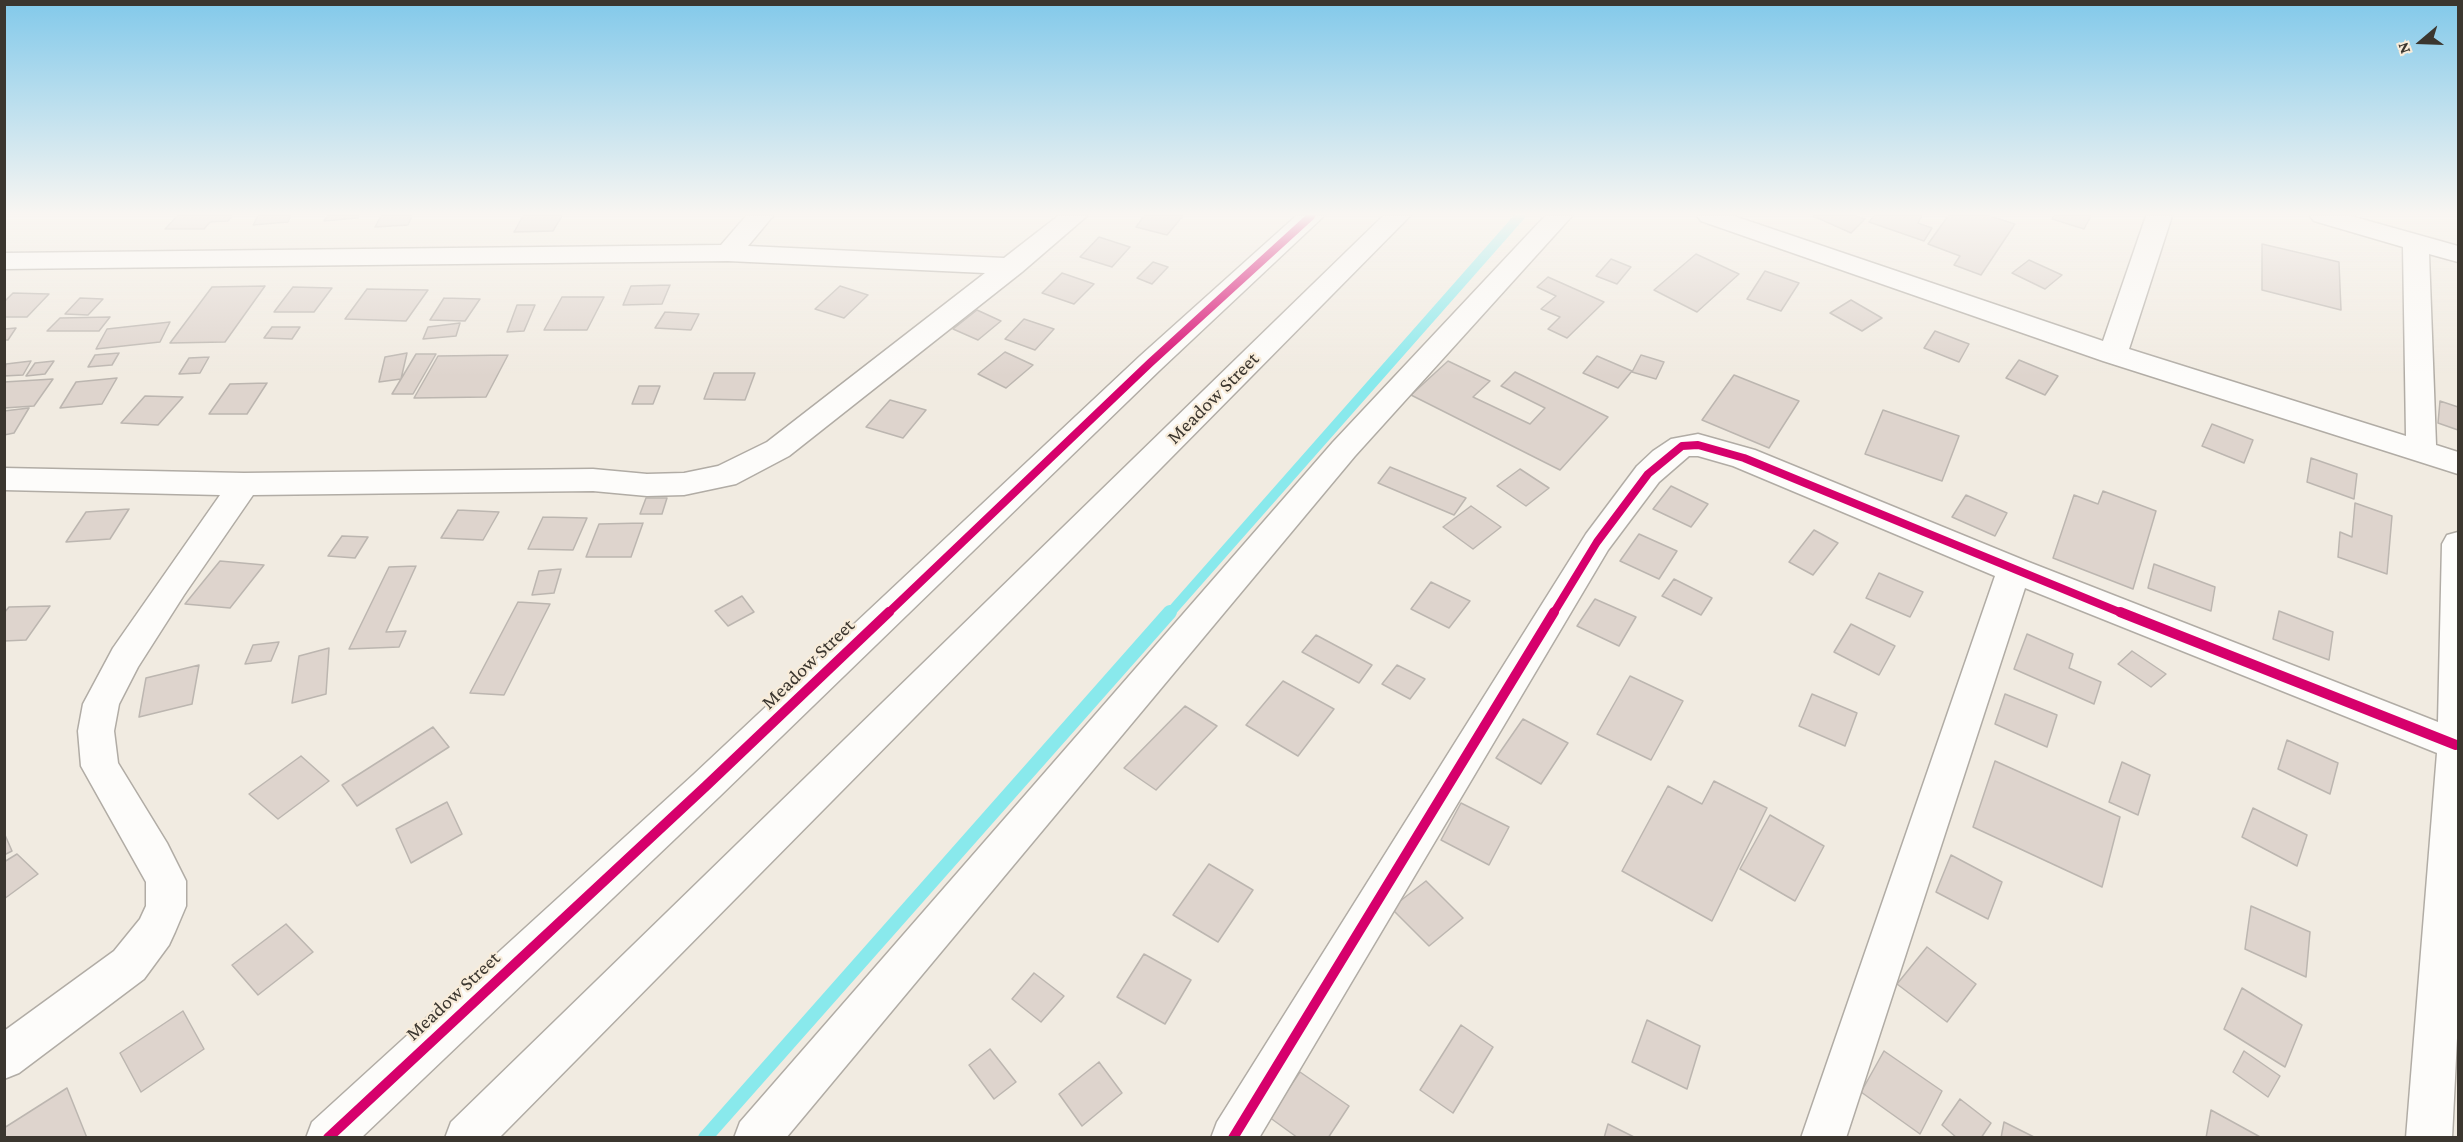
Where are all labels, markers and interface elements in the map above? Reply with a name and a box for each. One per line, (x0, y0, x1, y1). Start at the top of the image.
north arrow (2391, 12, 2451, 72)
text: N (2394, 40, 2413, 56)
street label: Meadow Street (1162, 347, 1264, 449)
street label: Meadow Street (756, 614, 860, 714)
street label: Meadow Street (401, 946, 505, 1046)

